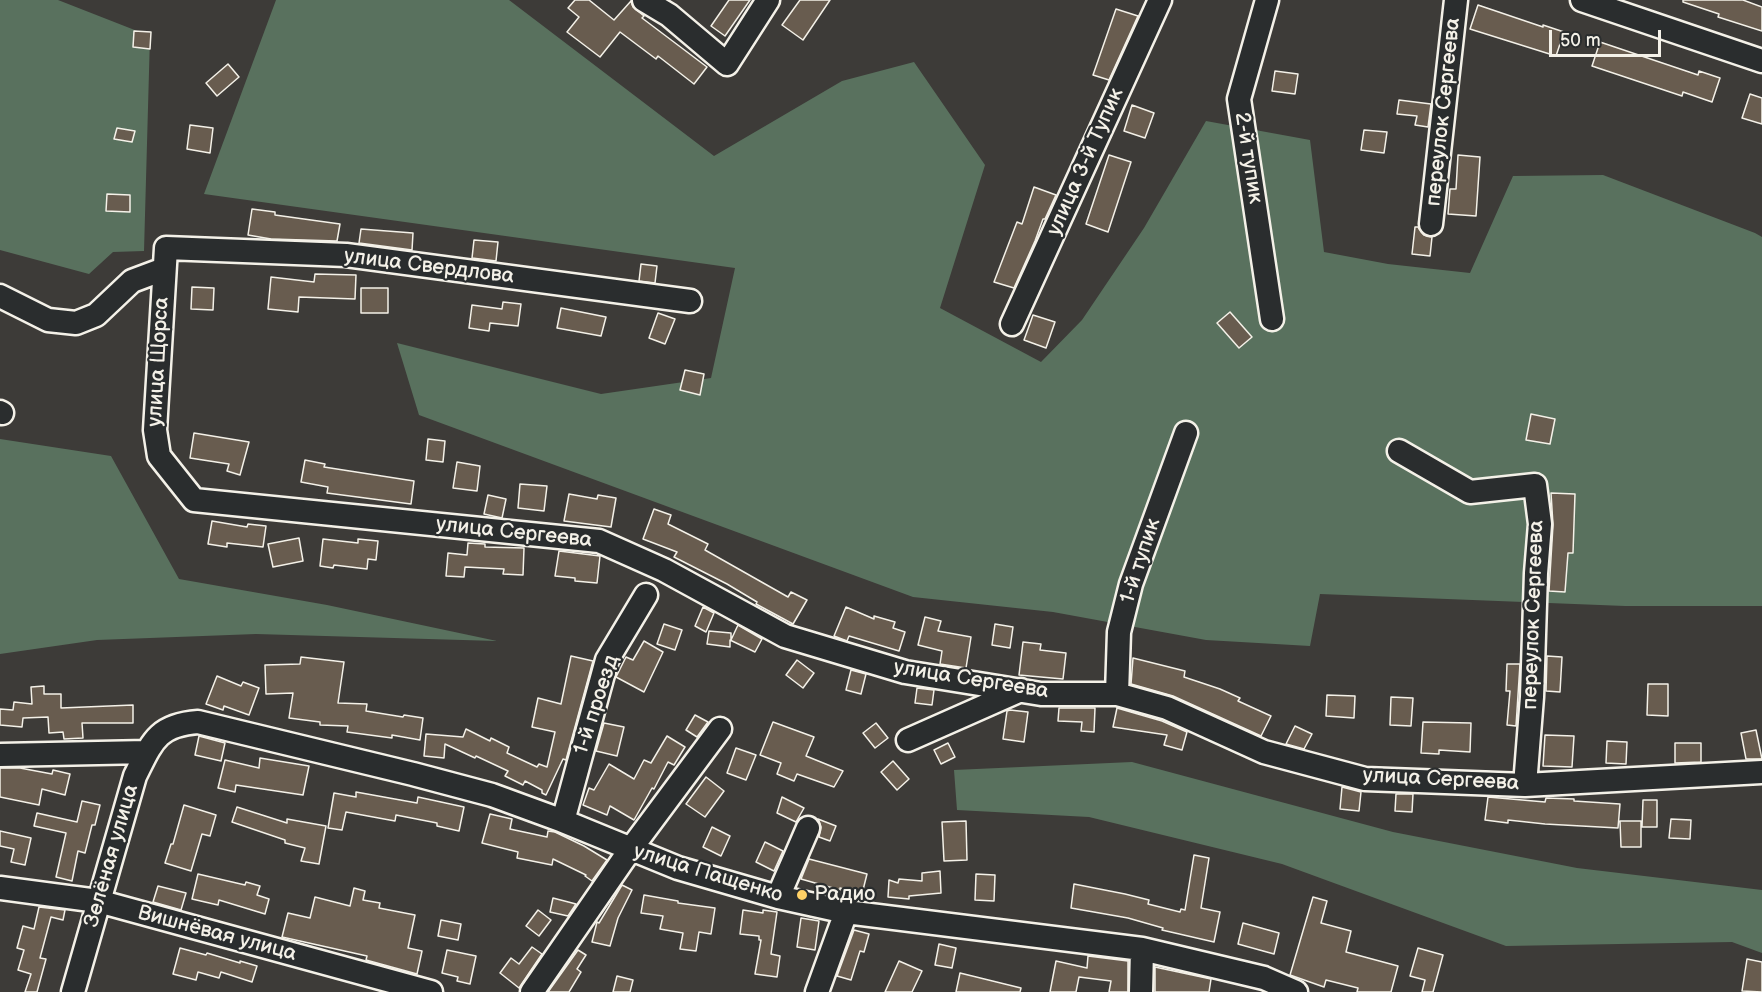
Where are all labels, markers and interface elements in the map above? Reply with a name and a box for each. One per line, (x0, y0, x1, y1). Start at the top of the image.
street label: переулок Сергеева (1422, 16, 1466, 208)
scale bar (1552, 18, 1664, 56)
text: 50 m (1560, 30, 1601, 51)
street label: улица 3-й Тупик (1042, 84, 1130, 240)
street label: 2-й тупик (1228, 110, 1268, 206)
street label: улица Свердлова (343, 244, 515, 290)
street label: улица Щорса (143, 297, 175, 427)
street label: улица Сергеева (435, 512, 593, 554)
street label: 1-й тупик (1115, 515, 1167, 607)
street label: переулок Сергеева (1518, 520, 1550, 710)
street label: 1-й проезд (569, 652, 625, 758)
street label: улица Сергеева (892, 655, 1050, 705)
street label: улица Сергеева (1362, 763, 1520, 797)
street label: Зелёная улица (80, 782, 144, 930)
street label: улица Пащенко (630, 839, 786, 909)
place label: Радио (814, 882, 875, 908)
marker: Радио (795, 888, 809, 902)
street label: Вишнёвая улица (135, 901, 299, 967)

